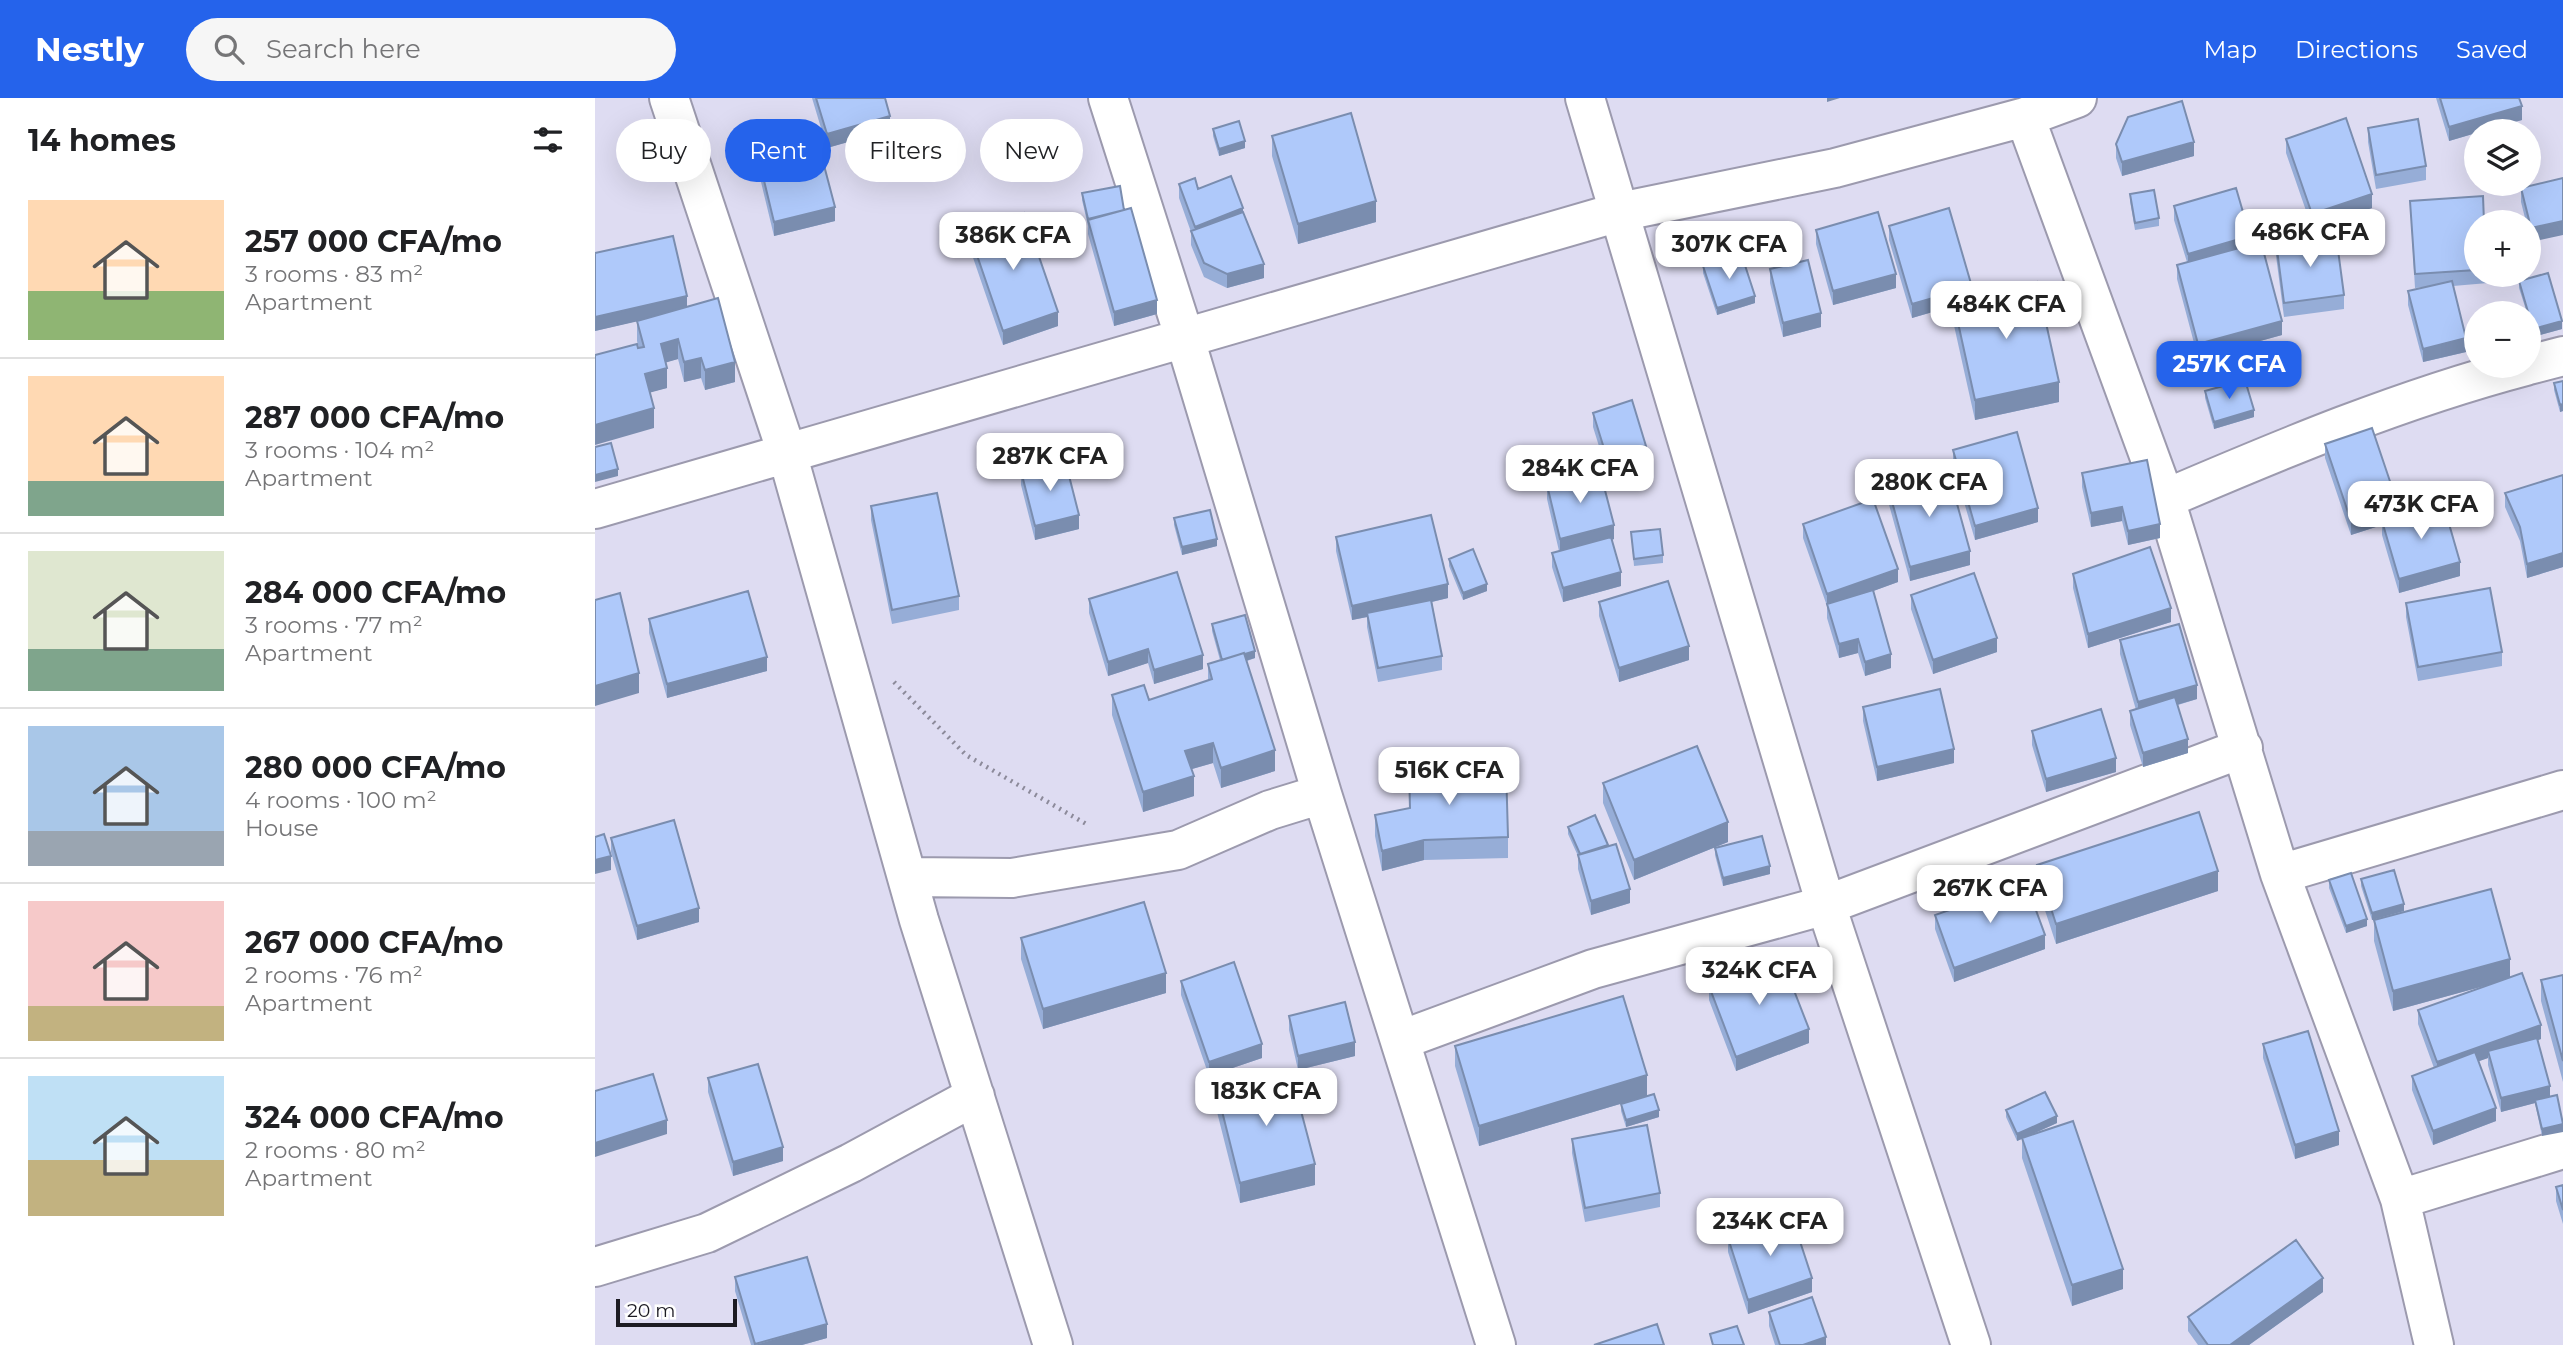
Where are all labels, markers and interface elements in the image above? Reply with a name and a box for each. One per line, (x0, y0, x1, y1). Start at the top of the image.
search box (186, 18, 676, 81)
text: Nestly (35, 29, 144, 69)
icon: search (210, 30, 248, 68)
text: Search here (266, 33, 421, 65)
text: Map (2204, 35, 2257, 64)
text: Directions (2295, 35, 2418, 64)
text: Saved (2456, 35, 2528, 64)
chip: Buy (616, 119, 711, 182)
chip: Rent (725, 119, 831, 182)
chip: Filters (845, 119, 966, 182)
chip: New (980, 119, 1083, 182)
map controls (2464, 119, 2541, 378)
button: layers (2464, 119, 2541, 196)
icon: filters (529, 121, 567, 159)
text: 14 homes (28, 122, 176, 159)
pin: 486K CFA (2238, 209, 2382, 269)
button: + (2464, 210, 2541, 287)
pin: 386K CFA (941, 212, 1085, 272)
text: 486K CFA (2251, 218, 2369, 246)
text: 386K CFA (955, 221, 1071, 249)
pin: 307K CFA (1657, 222, 1801, 281)
text: 257 000 CFA/mo (245, 223, 502, 260)
icon: home (84, 228, 168, 312)
text: 307K CFA (1671, 230, 1787, 258)
text: 3 rooms · 83 m² (245, 260, 423, 288)
pin: 484K CFA (1934, 282, 2078, 341)
text: Apartment (245, 288, 373, 316)
text: 484K CFA (1947, 290, 2065, 318)
button: − (2464, 301, 2541, 378)
pin: 257K CFA (2157, 342, 2301, 401)
text: 257K CFA (2172, 350, 2286, 378)
text: 287 000 CFA/mo (245, 399, 504, 436)
icon: home (84, 404, 168, 488)
pin: 287K CFA (978, 434, 1122, 493)
text: 3 rooms · 104 m² (245, 436, 434, 464)
text: 287K CFA (993, 442, 1107, 470)
pin: 284K CFA (1508, 446, 1652, 505)
text: 284K CFA (1522, 454, 1638, 482)
pin: 280K CFA (1857, 460, 2001, 519)
text: Apartment (245, 464, 373, 492)
text: 280K CFA (1871, 468, 1987, 496)
pin: 473K CFA (2349, 482, 2493, 541)
text: 473K CFA (2364, 490, 2478, 518)
text: 284 000 CFA/mo (245, 574, 506, 611)
icon: home (84, 579, 168, 663)
text: 3 rooms · 77 m² (245, 611, 423, 639)
text: Apartment (245, 639, 373, 667)
pin: 516K CFA (1377, 748, 1521, 807)
text: 280 000 CFA/mo (245, 749, 506, 786)
icon: home (84, 754, 168, 838)
text: 516K CFA (1394, 756, 1504, 784)
text: 4 rooms · 100 m² (245, 786, 437, 814)
text: House (245, 814, 319, 842)
pin: 267K CFA (1918, 866, 2062, 925)
text: 267K CFA (1933, 874, 2047, 902)
text: 267 000 CFA/mo (245, 924, 503, 961)
icon: home (84, 929, 168, 1013)
pin: 324K CFA (1687, 948, 1831, 1007)
text: 324K CFA (1702, 956, 1816, 984)
text: 2 rooms · 76 m² (245, 961, 423, 989)
text: Apartment (245, 989, 373, 1017)
pin: 183K CFA (1194, 1068, 1338, 1128)
text: 183K CFA (1211, 1077, 1321, 1105)
text: 324 000 CFA/mo (245, 1099, 504, 1136)
icon: home (84, 1104, 168, 1188)
text: 2 rooms · 80 m² (245, 1136, 426, 1164)
text: Apartment (245, 1164, 373, 1192)
pin: 234K CFA (1698, 1198, 1842, 1258)
text: 234K CFA (1713, 1207, 1827, 1235)
scale bar (616, 1296, 737, 1328)
text: 20 m (627, 1299, 675, 1322)

